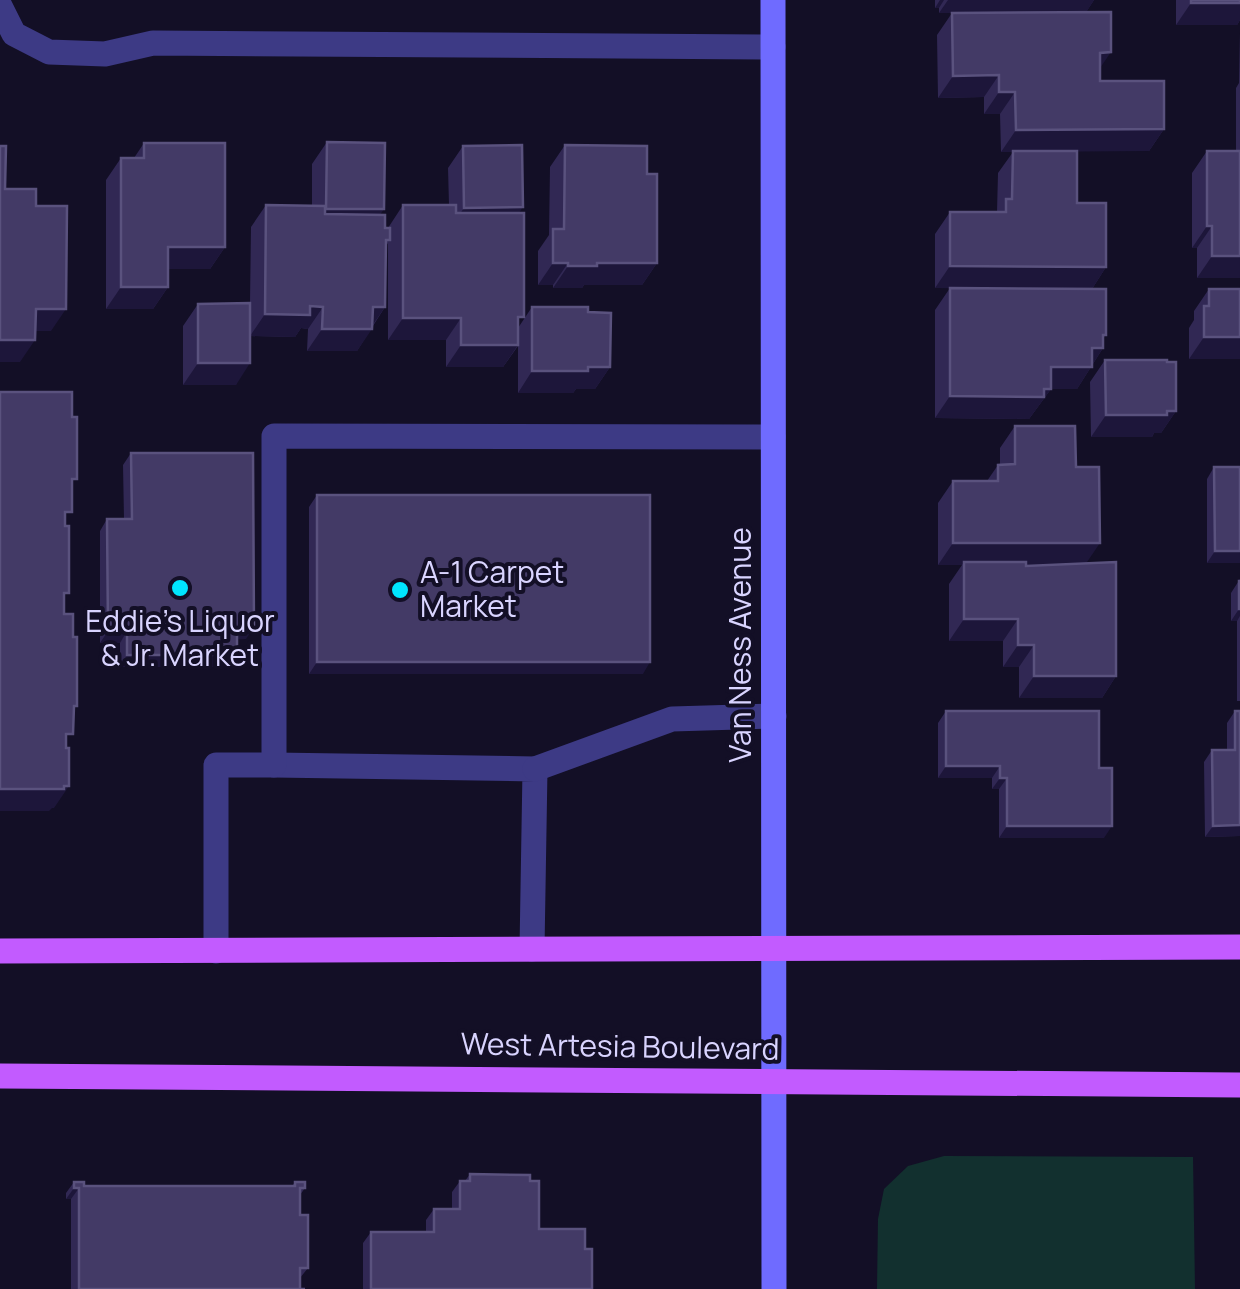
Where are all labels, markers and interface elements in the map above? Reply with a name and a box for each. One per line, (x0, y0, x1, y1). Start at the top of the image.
street label: Van Ness Avenue (719, 527, 760, 763)
place label: A-1 Carpet Market (420, 551, 564, 626)
marker: Eddie's Liquor & Jr. Market (169, 577, 191, 599)
marker: A-1 Carpet Market (389, 579, 411, 601)
place label: Eddie's Liquor & Jr. Market (85, 600, 275, 675)
street label: West Artesia Boulevard (460, 1022, 780, 1069)

